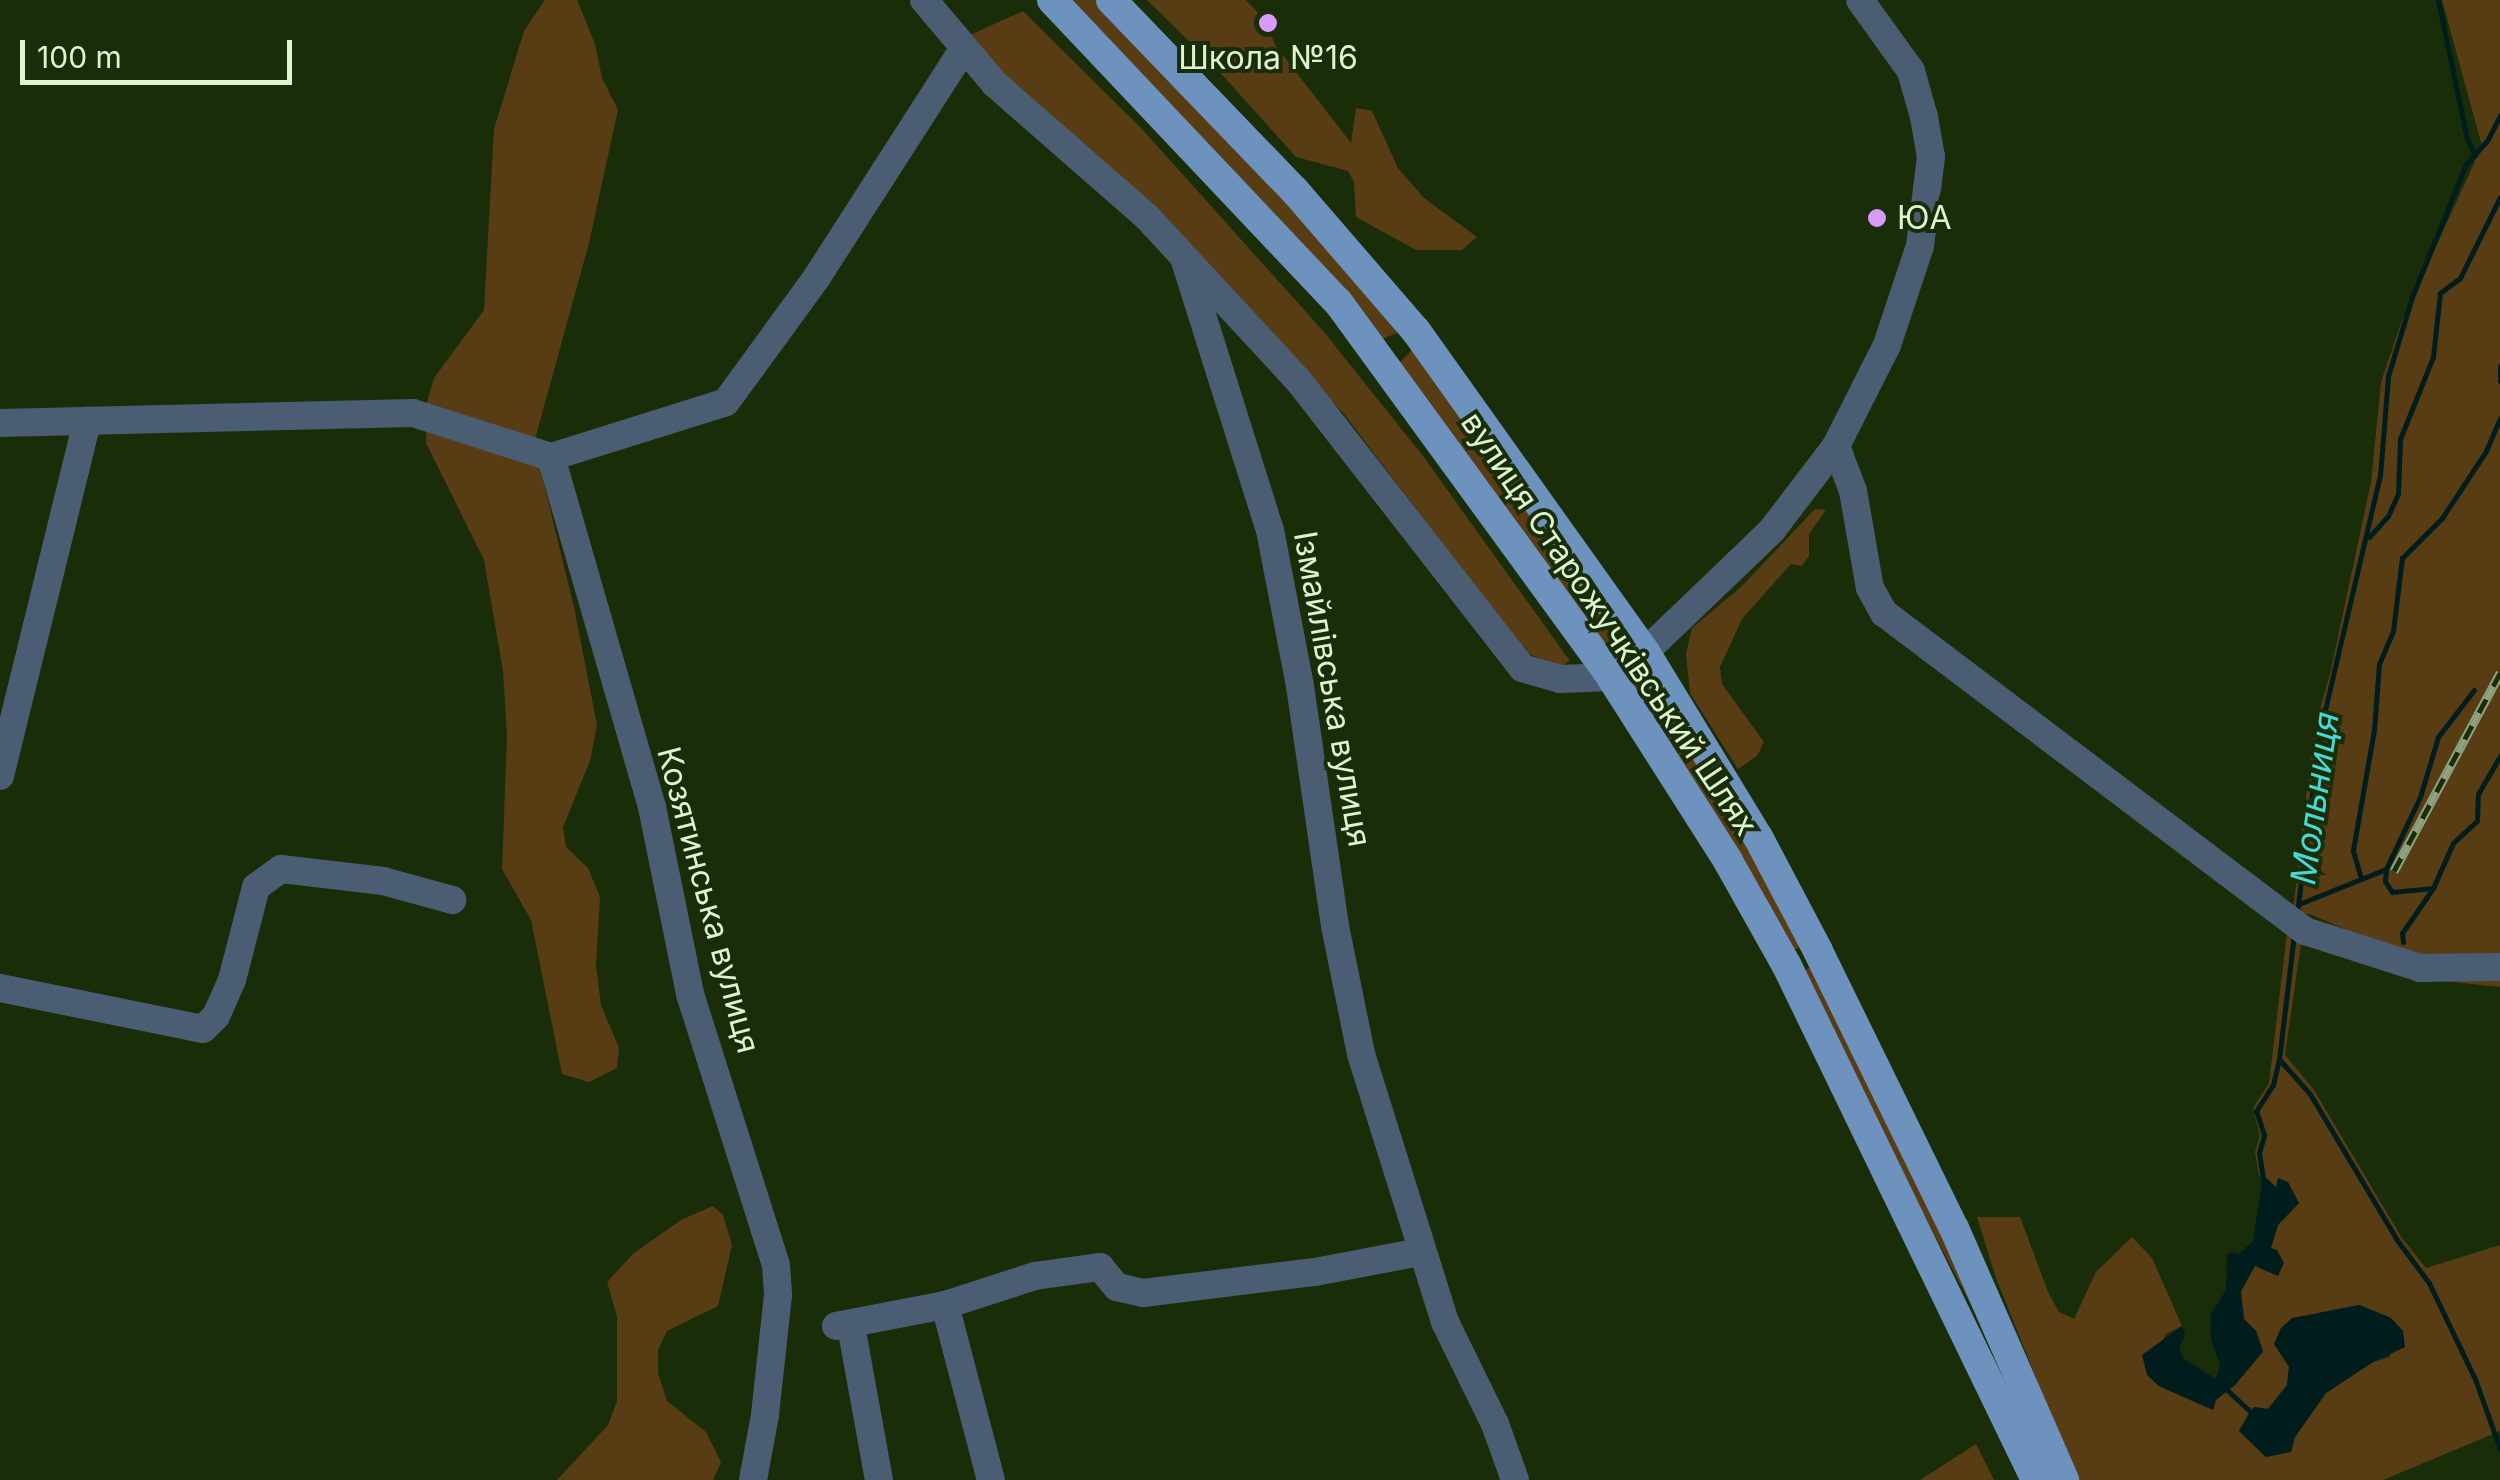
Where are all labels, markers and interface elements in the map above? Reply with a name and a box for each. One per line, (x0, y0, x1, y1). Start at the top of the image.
marker: Школа №16 (1257, 12, 1279, 34)
scale bar (25, 20, 298, 82)
text: 100 m (37, 39, 122, 75)
place label: Школа №16 (1178, 39, 1358, 77)
place label: ЮА (1897, 199, 1952, 237)
marker: ЮА (1866, 207, 1888, 229)
street label: вулиця Старожучківський Шлях (1453, 405, 1765, 843)
street label: Ізмайлівська вулиця (1285, 528, 1379, 850)
water label: Мольниця (2281, 709, 2347, 887)
street label: Козятинська вулиця (649, 743, 767, 1057)

